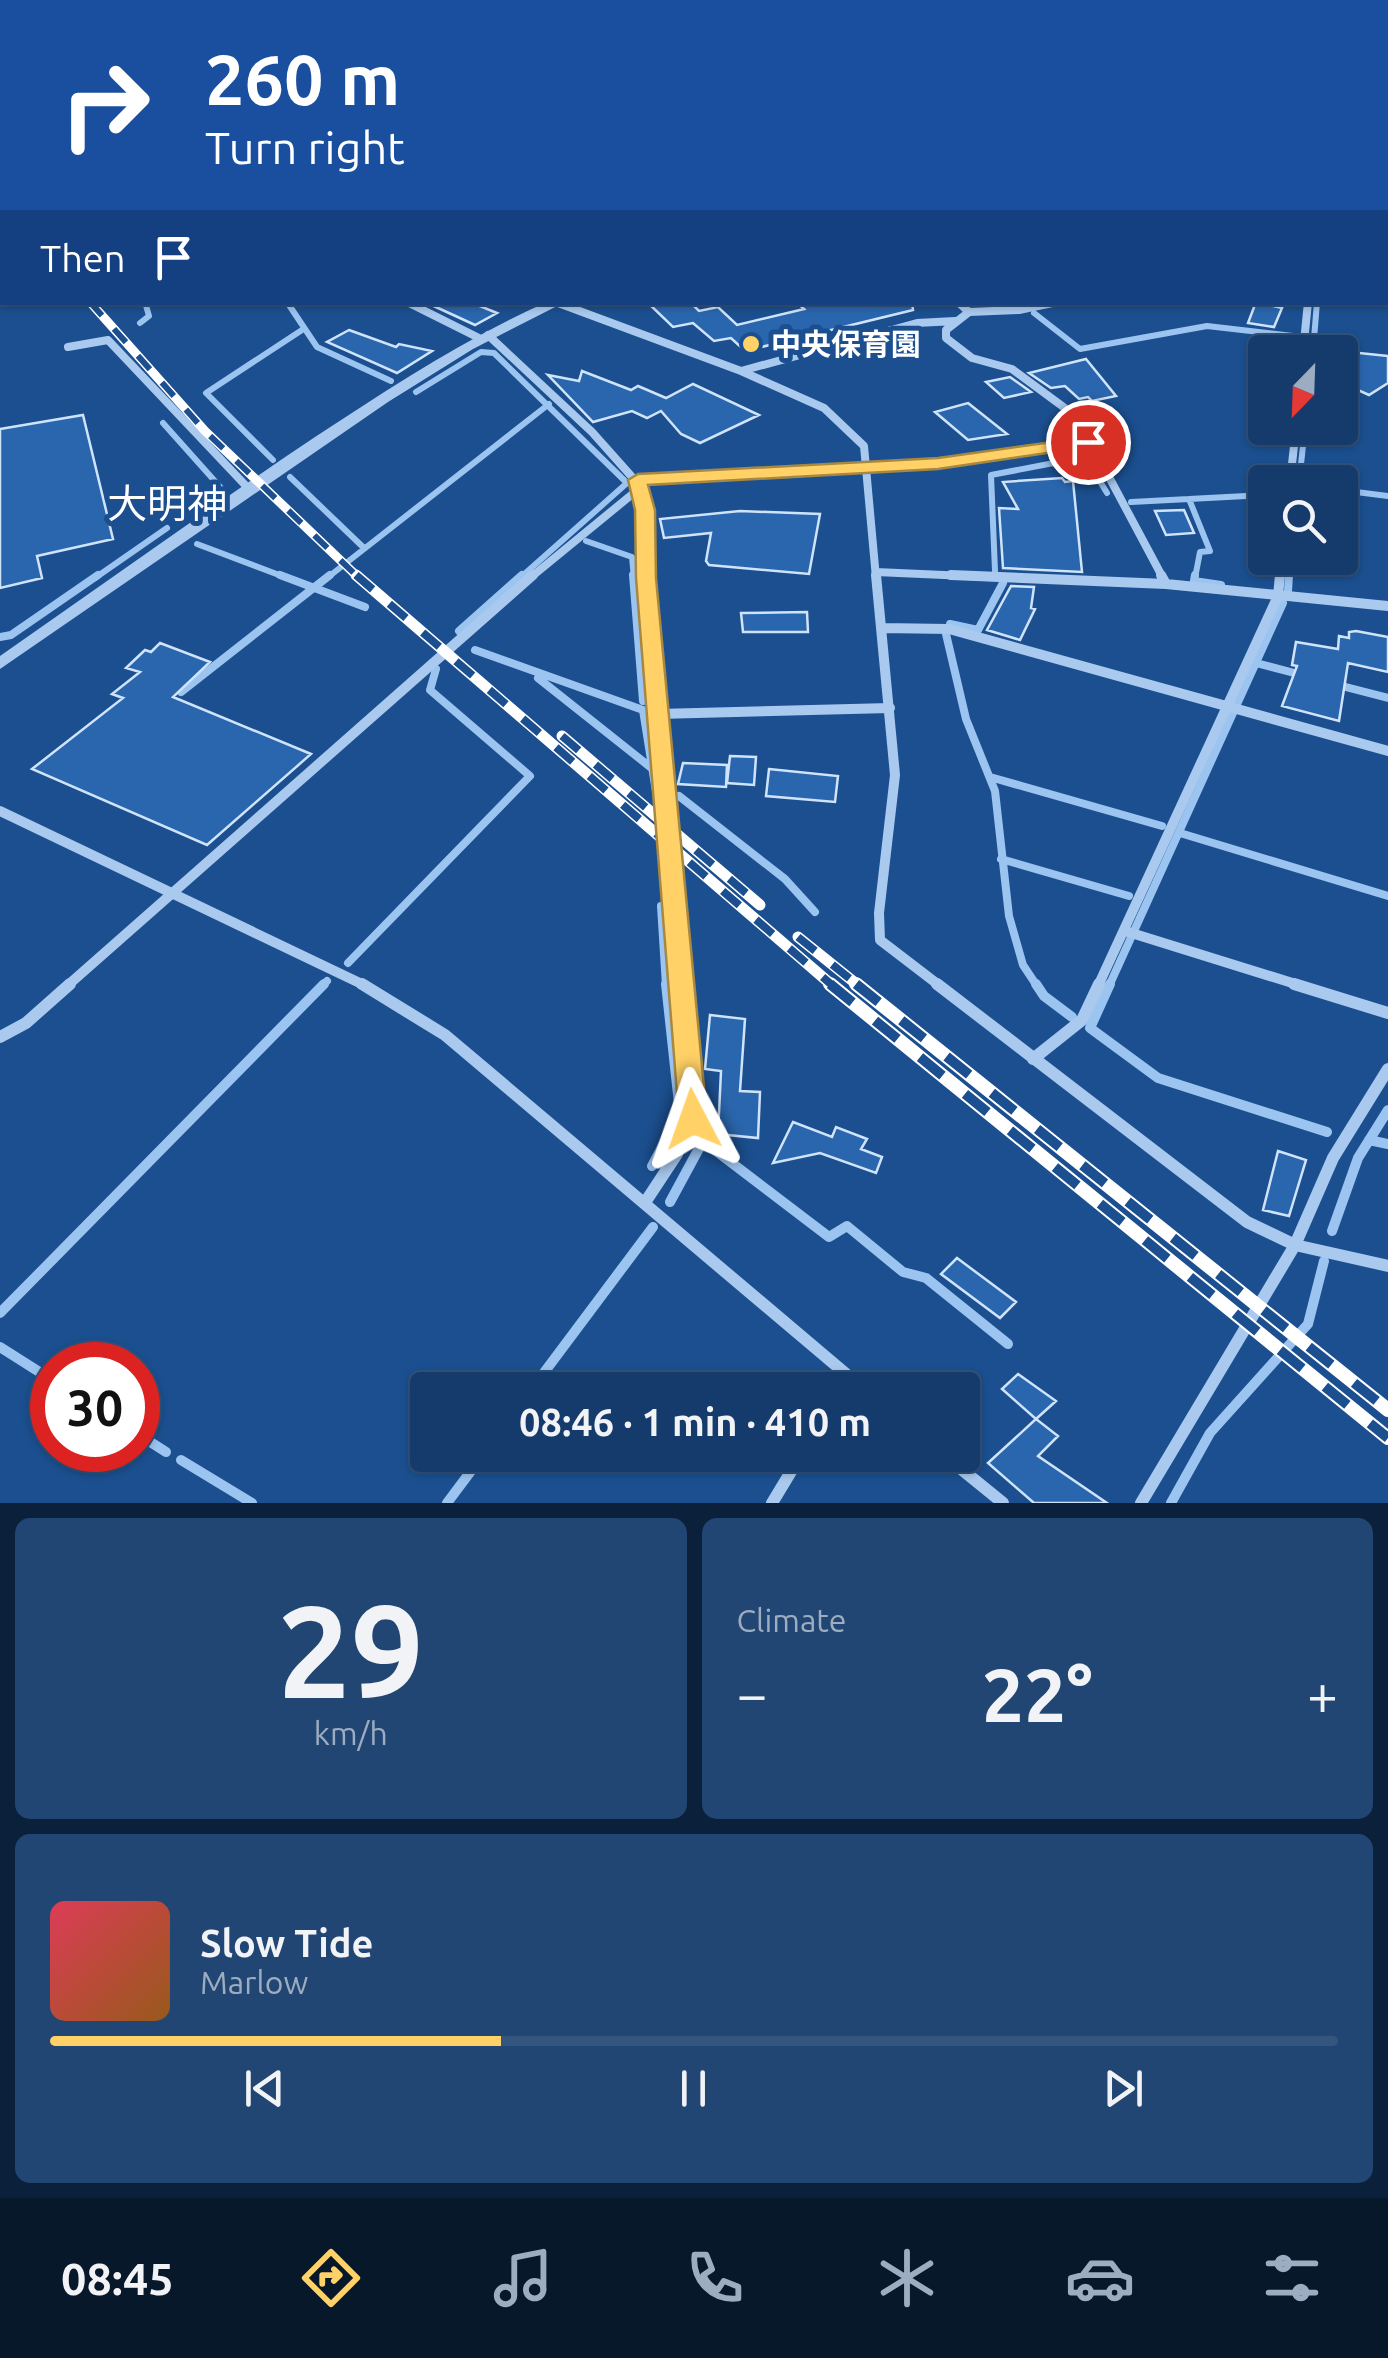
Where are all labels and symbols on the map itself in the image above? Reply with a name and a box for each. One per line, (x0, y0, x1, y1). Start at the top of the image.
place label: 中央保育園 (771, 327, 921, 361)
marker: 中央保育園 (740, 333, 762, 355)
north arrow (1248, 335, 1358, 445)
pin (1046, 400, 1131, 485)
district label: 大明神 (107, 481, 227, 526)
position arrow (641, 1067, 745, 1171)
speed limit sign: 30 (30, 1342, 160, 1472)

